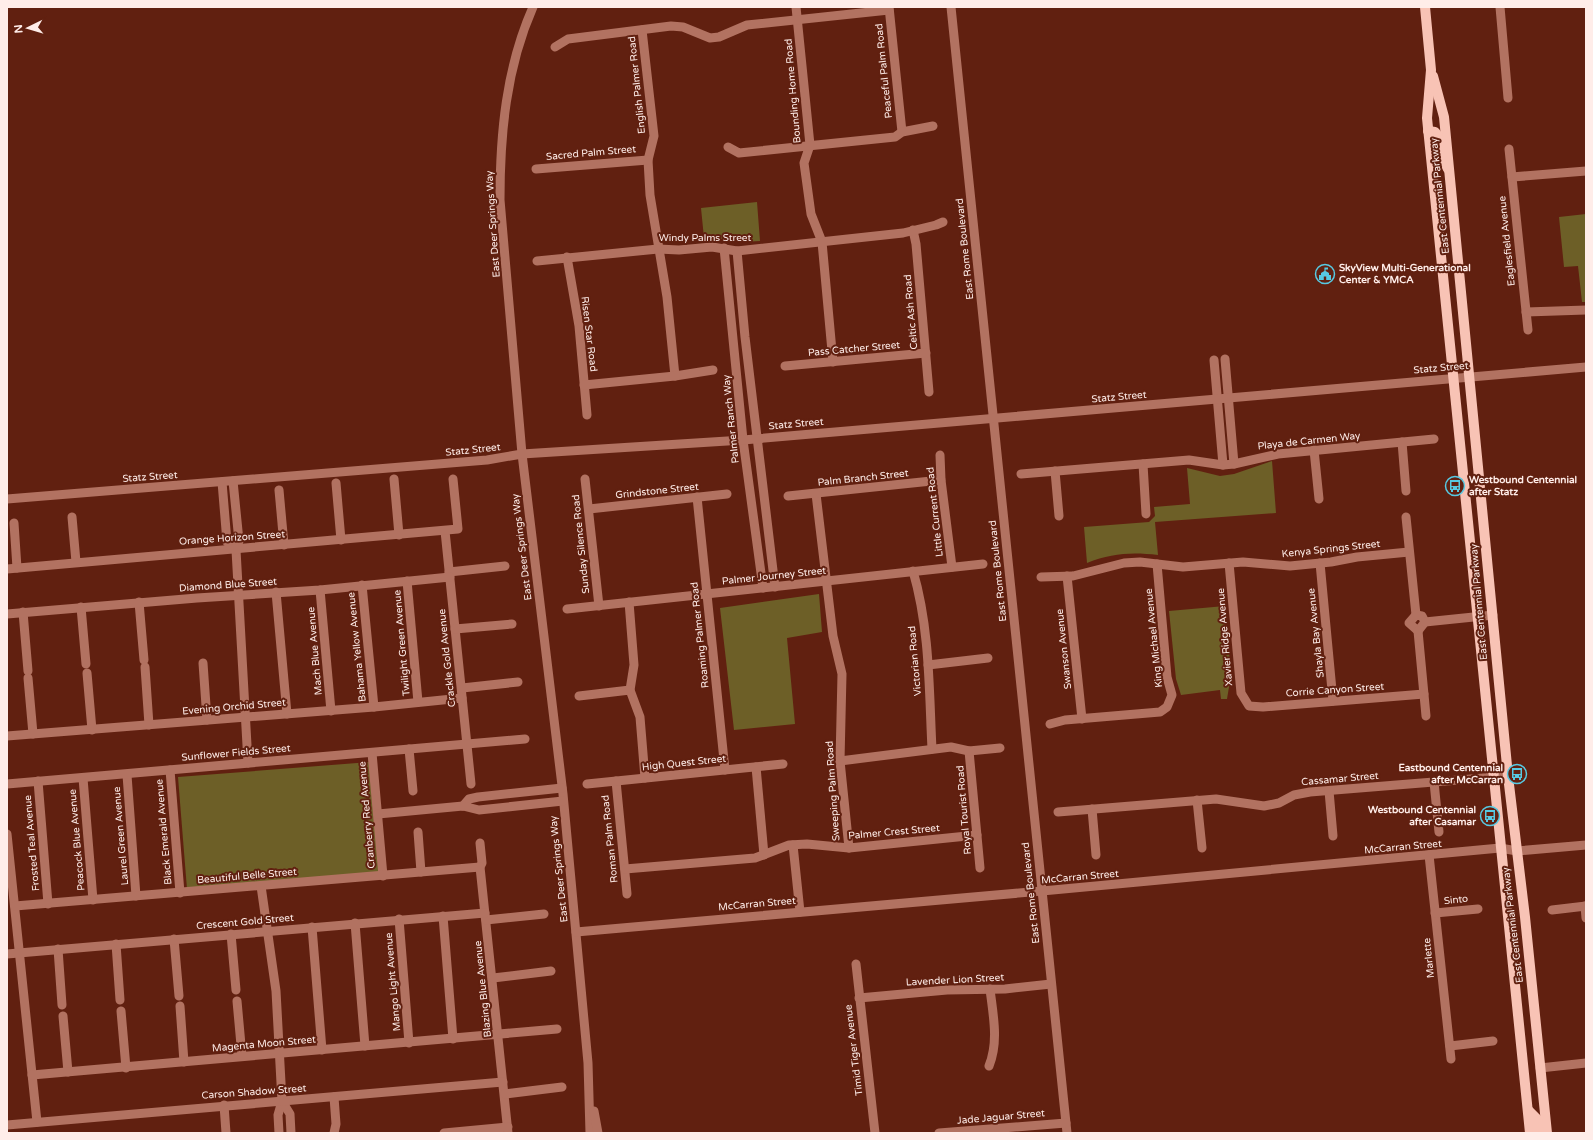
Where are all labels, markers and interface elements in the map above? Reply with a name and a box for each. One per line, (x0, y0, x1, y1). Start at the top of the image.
north arrow (8, 8, 48, 48)
street label: Peaceful Palm Road (873, 23, 895, 119)
text: N (12, 24, 25, 34)
street label: English Palmer Road (626, 36, 648, 134)
street label: Bounding Home Road (782, 38, 804, 144)
street label: East Centennial Parkway (1428, 137, 1452, 255)
street label: Sacred Palm Street (546, 143, 637, 163)
street label: East Deer Springs Way (483, 169, 503, 278)
street label: Eaglesfield Avenue (1496, 195, 1518, 287)
street label: East Rome Boulevard (954, 198, 976, 300)
street label: Windy Palms Street (659, 232, 751, 244)
place label: SkyView Multi-Generational Center & YMCA (1339, 262, 1471, 286)
public building icon: SkyView Multi-Generational Center & YMCA (1314, 263, 1336, 285)
street label: Celtic Ash Road (902, 274, 920, 350)
street label: Risen Star Road (578, 296, 600, 372)
street label: Pass Catcher Street (807, 339, 901, 359)
street label: Statz Street (1413, 360, 1469, 376)
street label: Palmer Ranch Way (720, 373, 742, 464)
street label: Statz Street (1091, 389, 1147, 405)
street label: Statz Street (768, 416, 824, 432)
street label: Playa de Carmen Way (1257, 430, 1362, 452)
street label: Statz Street (445, 441, 501, 459)
street label: Little Current Road (924, 466, 946, 558)
street label: Palm Branch Street (817, 467, 909, 489)
street label: Statz Street (122, 469, 178, 485)
place label: Westbound Centennial after Statz (1469, 474, 1577, 498)
bus stop icon: Westbound Centennial after Statz (1444, 475, 1466, 497)
street label: Grindstone Street (615, 481, 699, 501)
street label: East Deer Springs Way (509, 492, 534, 601)
street label: Sunday Silence Road (570, 494, 592, 594)
street label: East Rome Boulevard (987, 520, 1009, 622)
street label: Orange Horizon Street (179, 528, 286, 548)
street label: Kenya Springs Street (1281, 538, 1381, 560)
street label: East Centennial Parkway (1468, 543, 1490, 661)
street label: Palmer Journey Street (721, 565, 827, 587)
street label: Diamond Blue Street (179, 576, 278, 594)
street label: Roaming Palmer Road (688, 581, 712, 689)
street label: King Michael Avenue (1143, 587, 1165, 688)
street label: Xavier Ridge Avenue (1215, 587, 1235, 686)
street label: Shayla Bay Avenue (1305, 587, 1327, 678)
street label: Twilight Green Avenue (391, 589, 413, 697)
street label: Bahama Yellow Avenue (345, 591, 369, 702)
street label: Mach Blue Avenue (305, 606, 325, 696)
street label: Crackle Gold Avenue (436, 608, 458, 708)
street label: Swanson Avenue (1054, 608, 1074, 690)
street label: Victorian Road (906, 625, 924, 697)
street label: Corrie Canyon Street (1285, 681, 1385, 699)
street label: Evening Orchid Street (182, 696, 286, 718)
street label: Sweeping Palm Road (824, 741, 842, 841)
street label: Sunflower Fields Street (181, 742, 291, 764)
street label: High Quest Street (641, 753, 727, 773)
street label: Cranberry Red Avenue (356, 761, 378, 869)
place label: Eastbound Centennial after McCarran (1398, 762, 1503, 786)
bus stop icon: Eastbound Centennial after McCarran (1506, 763, 1528, 785)
street label: Royal Tourist Road (954, 765, 974, 855)
street label: Cassamar Street (1301, 770, 1379, 788)
street label: Black Emerald Avenue (153, 778, 175, 885)
street label: Laurel Green Avenue (111, 786, 131, 886)
street label: Peacock Blue Avenue (67, 788, 87, 891)
street label: Frosted Teal Avenue (22, 794, 42, 891)
street label: Roman Palm Road (599, 795, 621, 883)
place label: Westbound Centennial after Casamar (1368, 804, 1476, 828)
bus stop icon: Westbound Centennial after Casamar (1479, 805, 1501, 827)
street label: East Deer Springs Way (547, 814, 571, 923)
street label: Palmer Crest Street (848, 822, 940, 842)
street label: McCarran Street (1364, 838, 1442, 856)
street label: East Rome Boulevard (1020, 842, 1042, 944)
street label: Beautiful Belle Street (197, 866, 297, 886)
street label: East Centennial Parkway (1500, 866, 1526, 984)
street label: McCarran Street (1041, 868, 1119, 886)
street label: Sinto (1443, 893, 1469, 907)
street label: McCarran Street (718, 895, 796, 913)
street label: Crescent Gold Street (196, 912, 295, 932)
street label: Mango Light Avenue (383, 932, 403, 1032)
street label: Marlette (1421, 937, 1437, 979)
street label: Blazing Blue Avenue (472, 940, 494, 1038)
street label: Lavender Lion Street (906, 971, 1005, 989)
street label: Timid Tiger Avenue (842, 1003, 866, 1096)
street label: Magenta Moon Street (212, 1033, 317, 1055)
street label: Carson Shadow Street (201, 1082, 307, 1102)
street label: Jade Jaguar Street (957, 1107, 1046, 1127)

